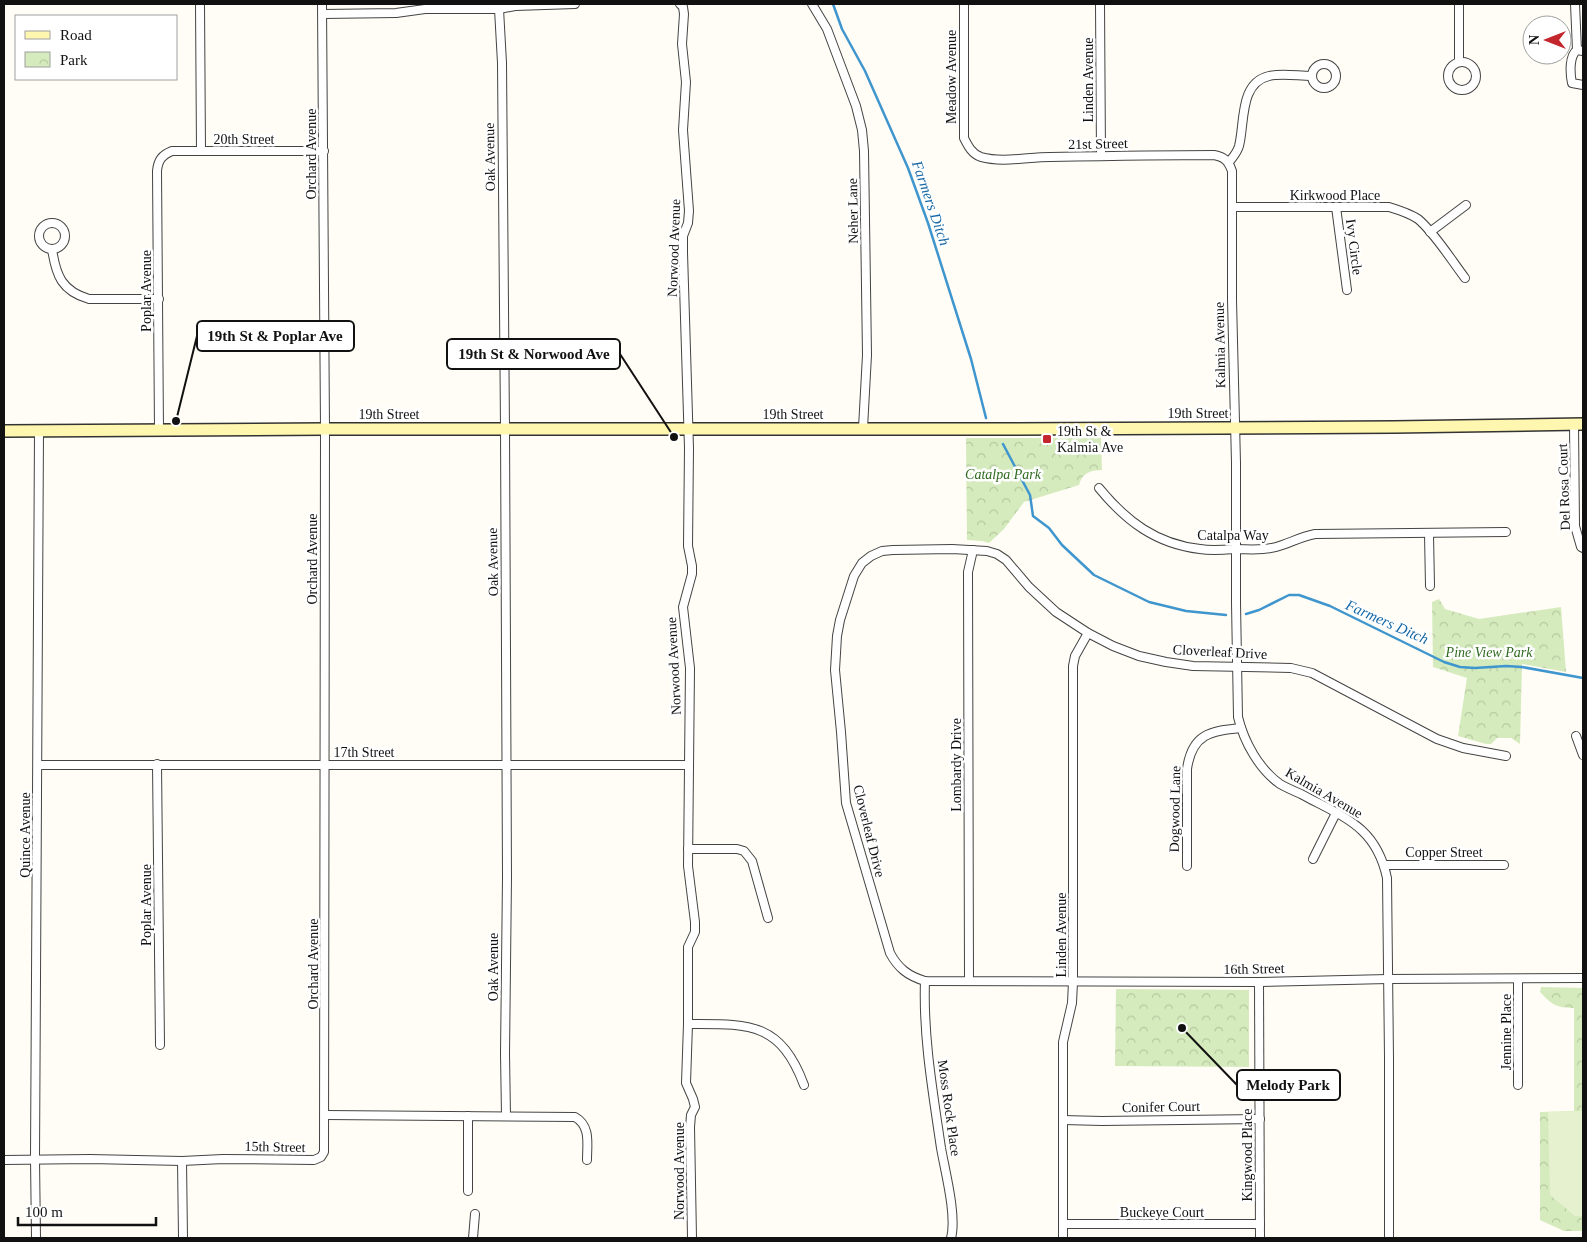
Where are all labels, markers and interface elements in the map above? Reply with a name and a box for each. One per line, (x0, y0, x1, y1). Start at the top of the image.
legend (15, 15, 178, 80)
north arrow (1522, 15, 1572, 65)
text: Road (60, 27, 92, 43)
street label: Meadow Avenue (944, 30, 959, 124)
text: N (1527, 35, 1542, 45)
street label: Linden Avenue (1081, 38, 1096, 122)
text: Park (60, 52, 88, 68)
street label: Orchard Avenue (304, 108, 319, 200)
street label: Oak Avenue (482, 123, 498, 191)
street label: 20th Street (213, 132, 275, 147)
street label: 21st Street (1068, 136, 1128, 152)
water label: Farmers Ditch (909, 157, 953, 248)
street label: Neher Lane (845, 178, 861, 244)
street label: Kirkwood Place (1290, 188, 1380, 203)
street label: Norwood Avenue (665, 199, 683, 297)
street label: Ivy Circle (1343, 218, 1365, 276)
street label: Poplar Avenue (139, 250, 154, 332)
street label: Kalmia Avenue (1212, 302, 1228, 388)
callout: 19th St & Poplar Ave (197, 321, 354, 351)
text: 19th St & Poplar Ave (207, 328, 343, 344)
callout: 19th St & Norwood Ave (447, 339, 620, 369)
text: 19th St & Norwood Ave (458, 346, 610, 362)
street label: 19th Street (1167, 406, 1229, 421)
street label: 19th Street (358, 407, 420, 422)
street label: 19th Street (762, 407, 824, 422)
place label: 19th St & Kalmia Ave (1057, 424, 1123, 455)
marker: 19th St & Kalmia Ave (1041, 433, 1053, 445)
street label: Del Rosa Court (1555, 443, 1573, 531)
park label: Catalpa Park (965, 467, 1042, 482)
street label: Orchard Avenue (305, 513, 320, 605)
street label: Oak Avenue (485, 528, 501, 596)
street label: Catalpa Way (1197, 528, 1269, 543)
water label: Farmers Ditch (1342, 596, 1431, 647)
street label: Norwood Avenue (664, 617, 684, 715)
street label: Cloverleaf Drive (1172, 642, 1268, 662)
park label: Pine View Park (1445, 645, 1533, 660)
street label: Lombardy Drive (949, 718, 964, 812)
street label: 17th Street (333, 745, 395, 760)
street label: Kalmia Avenue (1283, 765, 1365, 821)
street label: Dogwood Lane (1167, 766, 1183, 852)
street label: Cloverleaf Drive (850, 783, 888, 879)
street label: Quince Avenue (18, 792, 33, 878)
street label: Copper Street (1405, 845, 1483, 860)
street label: Poplar Avenue (139, 864, 154, 946)
street label: Linden Avenue (1054, 893, 1069, 977)
street label: Orchard Avenue (306, 918, 321, 1010)
street label: Oak Avenue (486, 933, 501, 1001)
street label: 16th Street (1223, 961, 1285, 977)
street label: Jennine Place (1499, 994, 1514, 1070)
street label: Moss Rock Place (935, 1059, 963, 1157)
callout: Melody Park (1237, 1070, 1340, 1100)
text: Melody Park (1246, 1077, 1331, 1093)
street label: Conifer Court (1122, 1099, 1200, 1115)
street label: Kingwood Place (1240, 1109, 1255, 1201)
street label: Norwood Avenue (672, 1122, 687, 1220)
street label: 15th Street (244, 1139, 306, 1155)
scale bar (18, 1194, 155, 1226)
text: 100 m (25, 1204, 63, 1220)
street label: Buckeye Court (1120, 1205, 1204, 1220)

